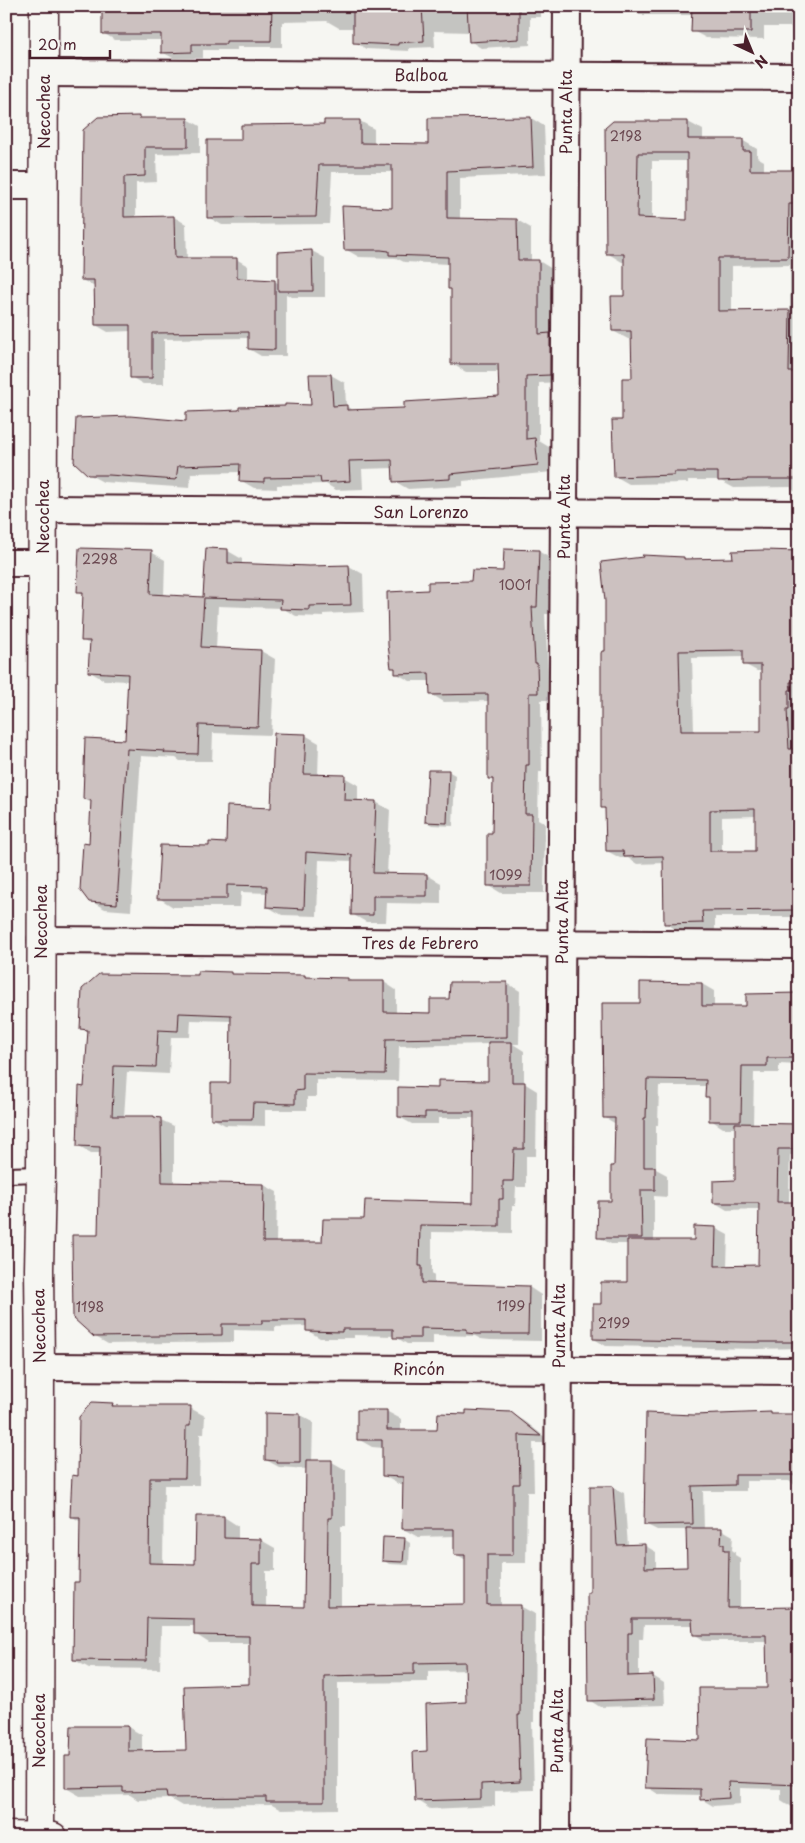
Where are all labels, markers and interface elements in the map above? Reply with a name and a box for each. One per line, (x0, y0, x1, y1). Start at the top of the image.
scale bar (30, 28, 110, 60)
north arrow (728, 28, 778, 78)
text: 20 m (38, 32, 77, 55)
text: N (750, 50, 773, 73)
street label: Balboa (394, 62, 448, 86)
street label: Punta Alta (553, 69, 577, 155)
street label: Necochea (31, 75, 55, 149)
house number: 2198 (610, 125, 642, 146)
street label: Punta Alta (551, 474, 575, 560)
street label: Necochea (30, 480, 54, 554)
street label: San Lorenzo (373, 499, 469, 523)
house number: 2298 (82, 548, 118, 569)
house number: 1001 (499, 574, 531, 595)
house number: 1099 (489, 864, 523, 885)
street label: Punta Alta (549, 879, 573, 965)
street label: Necochea (28, 885, 52, 959)
street label: Tres de Febrero (361, 930, 479, 954)
street label: Punta Alta (546, 1283, 570, 1369)
street label: Necochea (25, 1288, 51, 1364)
house number: 1199 (497, 1295, 525, 1316)
house number: 1198 (76, 1296, 104, 1317)
house number: 2199 (598, 1312, 630, 1333)
street label: Rincón (393, 1356, 445, 1380)
street label: Punta Alta (544, 1688, 568, 1774)
street label: Necochea (26, 1694, 50, 1768)

